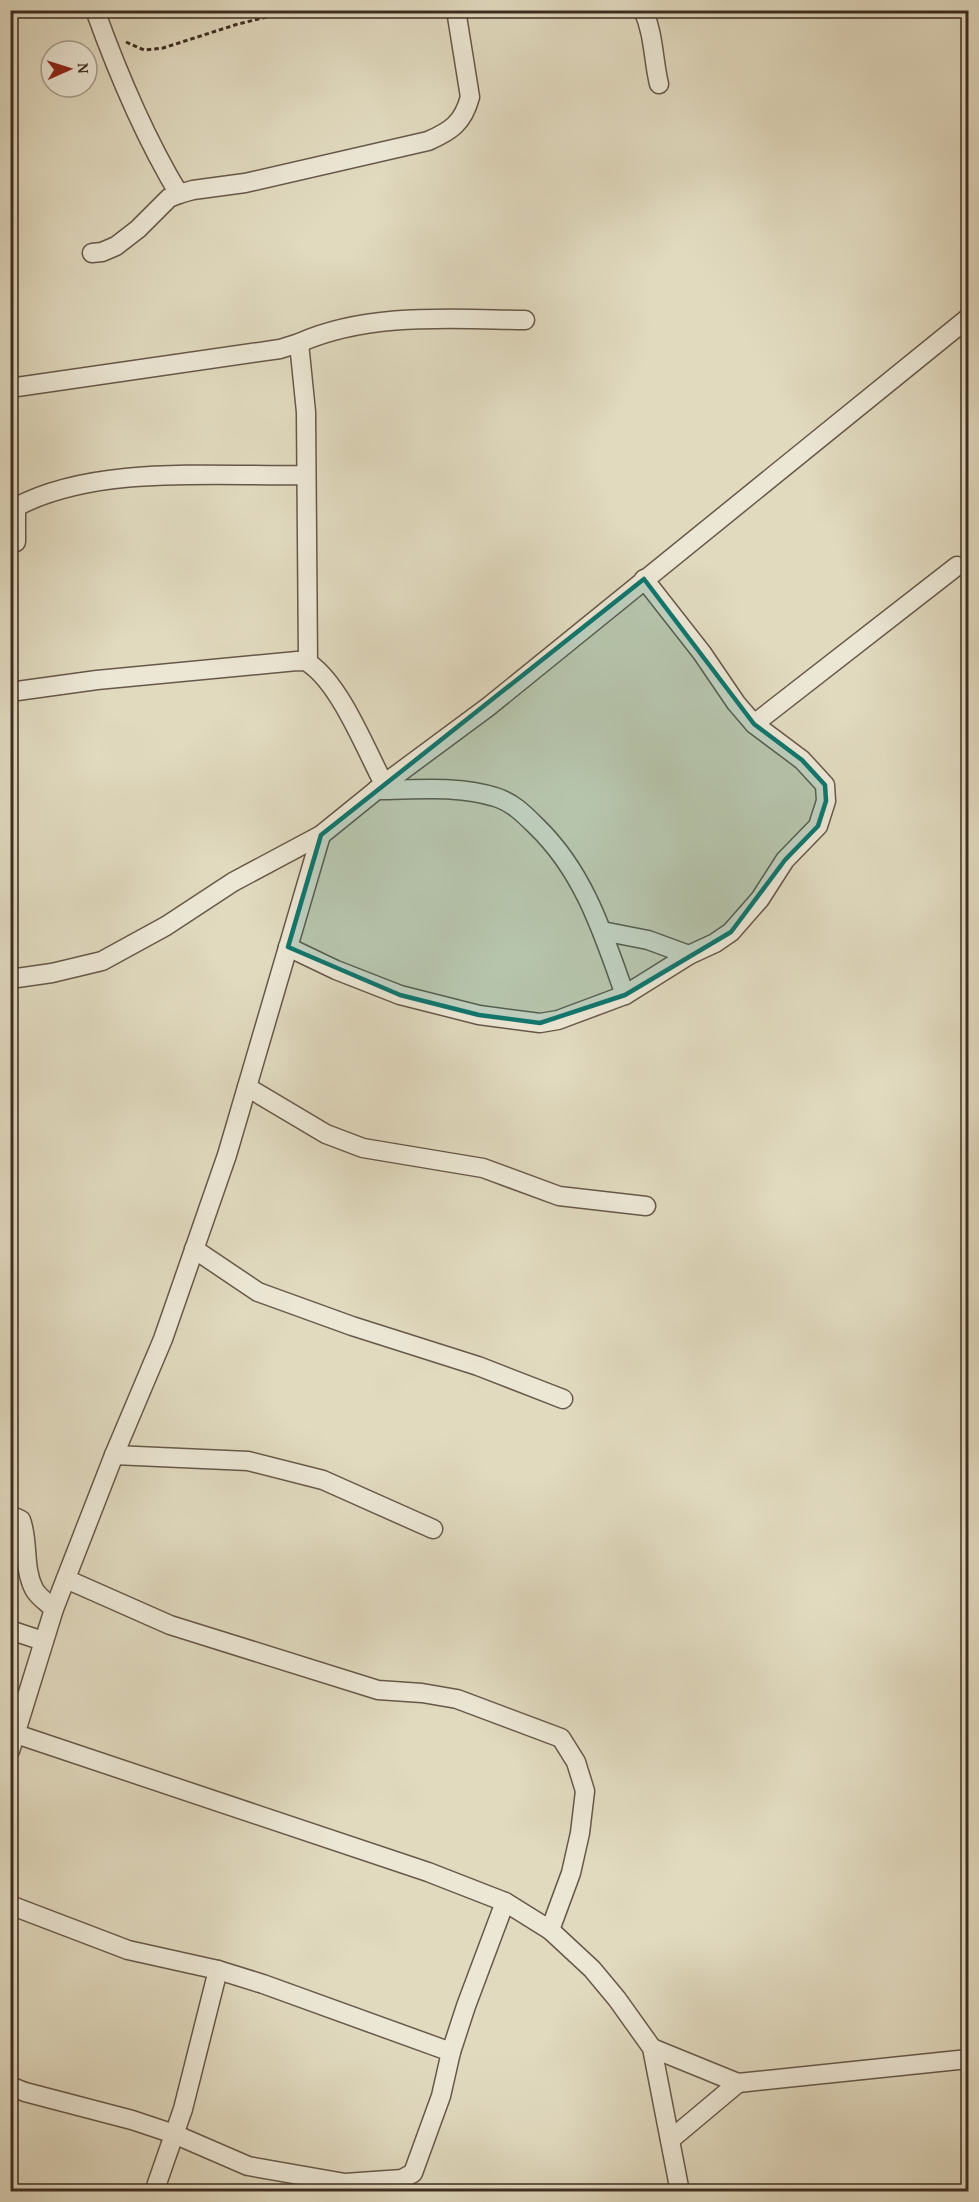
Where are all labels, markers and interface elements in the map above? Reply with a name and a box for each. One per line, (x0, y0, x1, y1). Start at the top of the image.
north arrow (39, 39, 99, 99)
text: N (72, 62, 96, 74)

